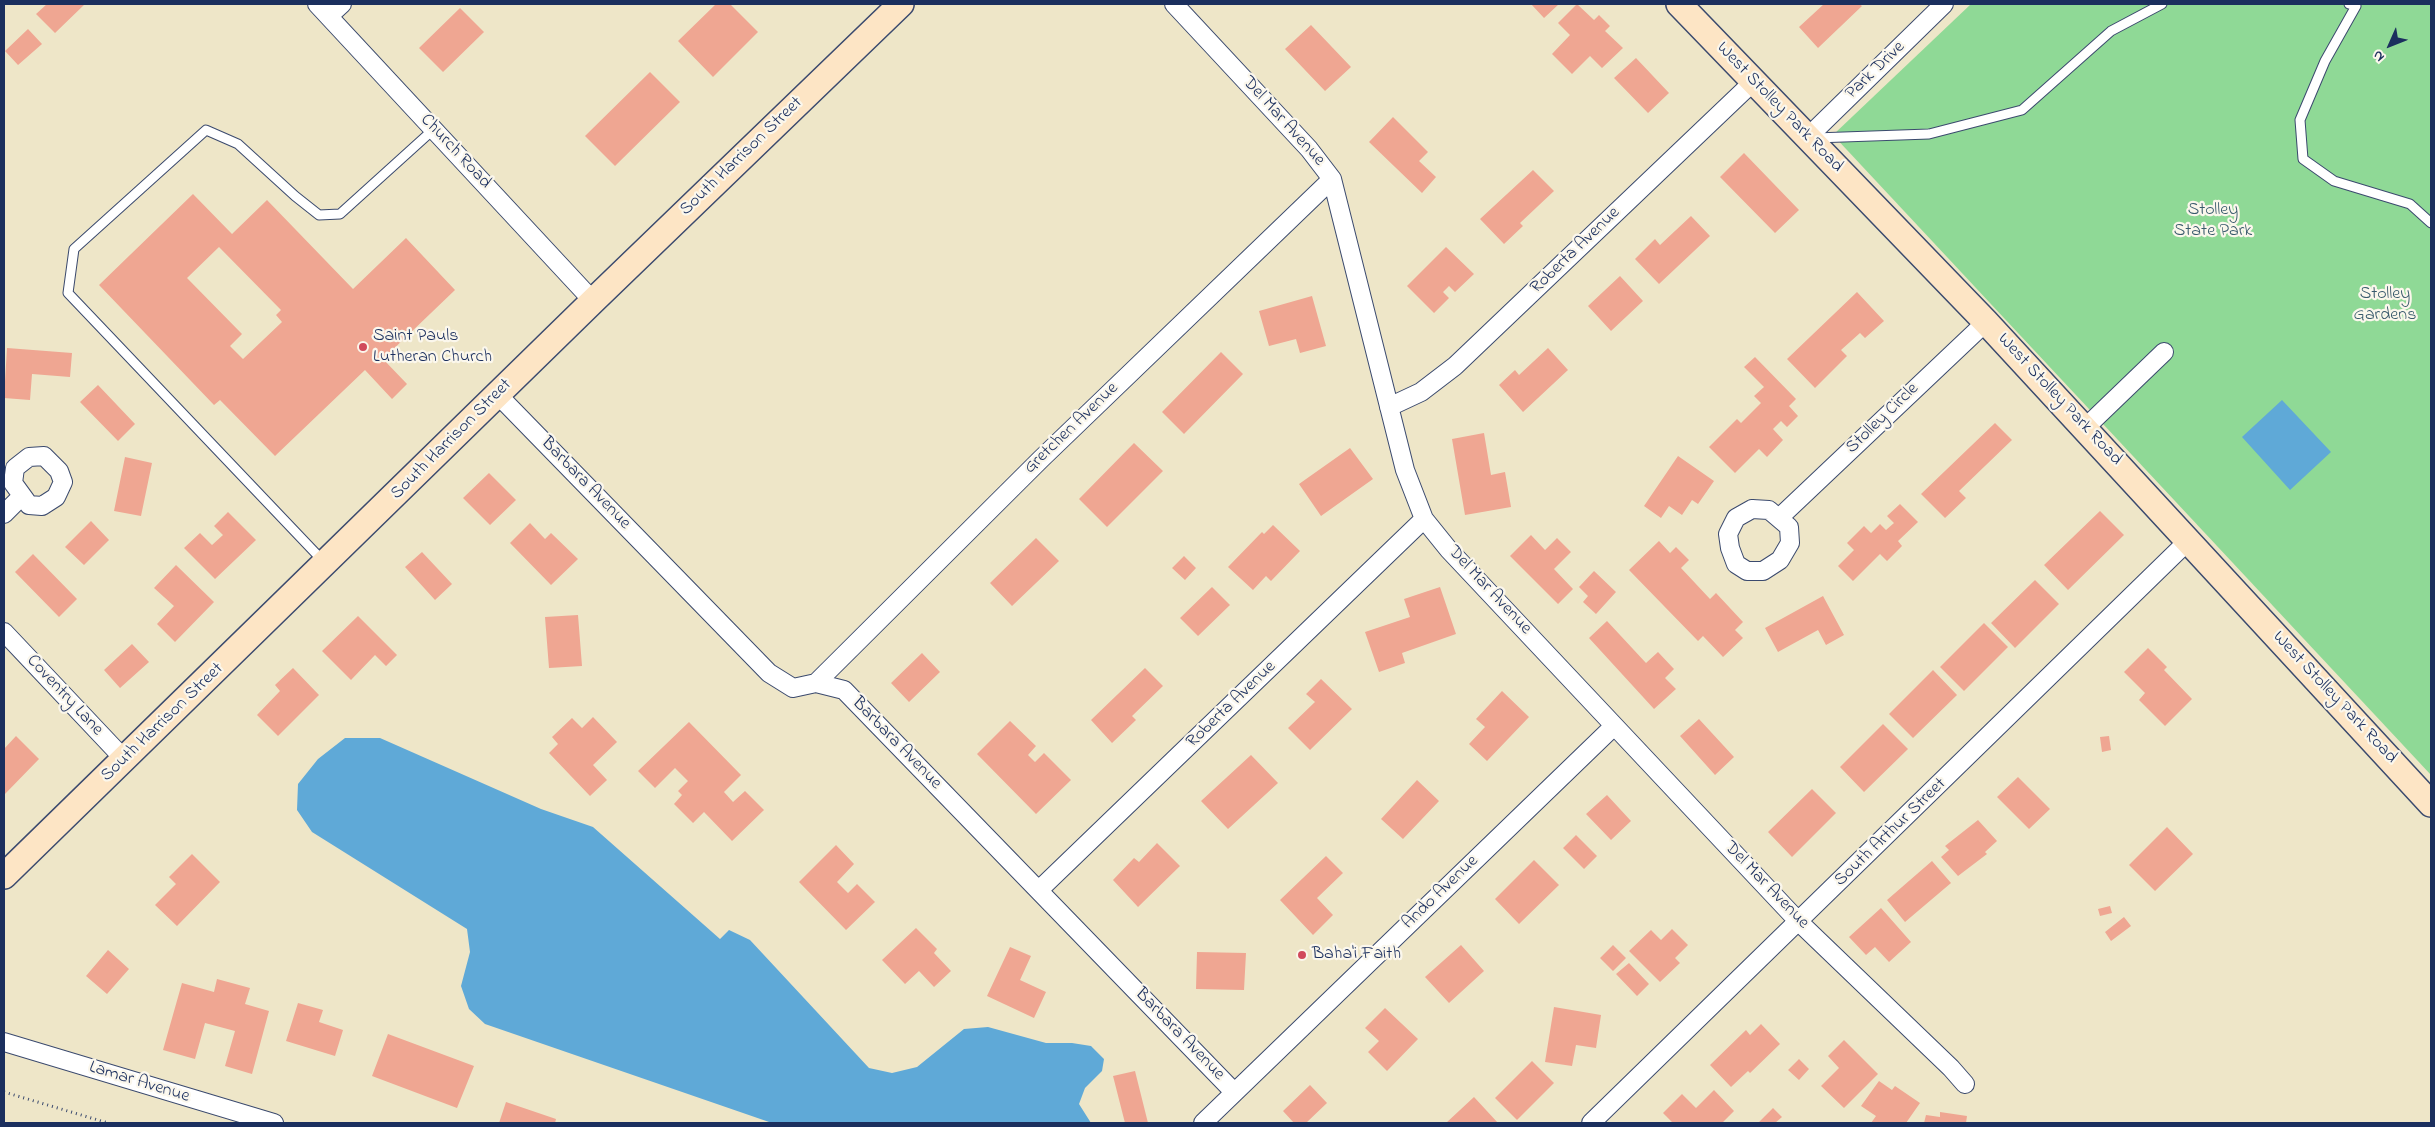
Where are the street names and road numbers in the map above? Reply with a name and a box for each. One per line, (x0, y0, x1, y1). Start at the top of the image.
street label: Park Drive (1842, 37, 1910, 105)
street label: West Stolley Park Road (1711, 38, 1847, 178)
street label: Del Mar Avenue (1237, 73, 1329, 171)
street label: South Harrison Street (676, 93, 808, 221)
street label: Church Road (415, 110, 495, 194)
street label: Roberta Avenue (1527, 203, 1625, 299)
street label: West Stolley Park Road (1992, 329, 2126, 471)
street label: South Harrison Street (387, 375, 517, 505)
street label: Gretchen Avenue (1020, 379, 1124, 479)
street label: Stolley Circle (1842, 379, 1924, 459)
street label: Barbara Avenue (535, 433, 635, 535)
street label: Del Mar Avenue (1442, 542, 1536, 640)
street label: West Stolley Park Road (2267, 627, 2401, 769)
street label: Coventry Lane (21, 651, 107, 741)
street label: Roberta Avenue (1183, 657, 1281, 753)
street label: South Harrison Street (97, 659, 229, 787)
street label: Barbara Avenue (846, 693, 946, 795)
street label: South Arthur Street (1831, 774, 1951, 892)
street label: Del Mar Avenue (1719, 838, 1813, 934)
street label: Ando Avenue (1398, 851, 1484, 935)
street label: Barbara Avenue (1129, 984, 1229, 1086)
street label: Lamar Avenue (86, 1057, 192, 1109)

